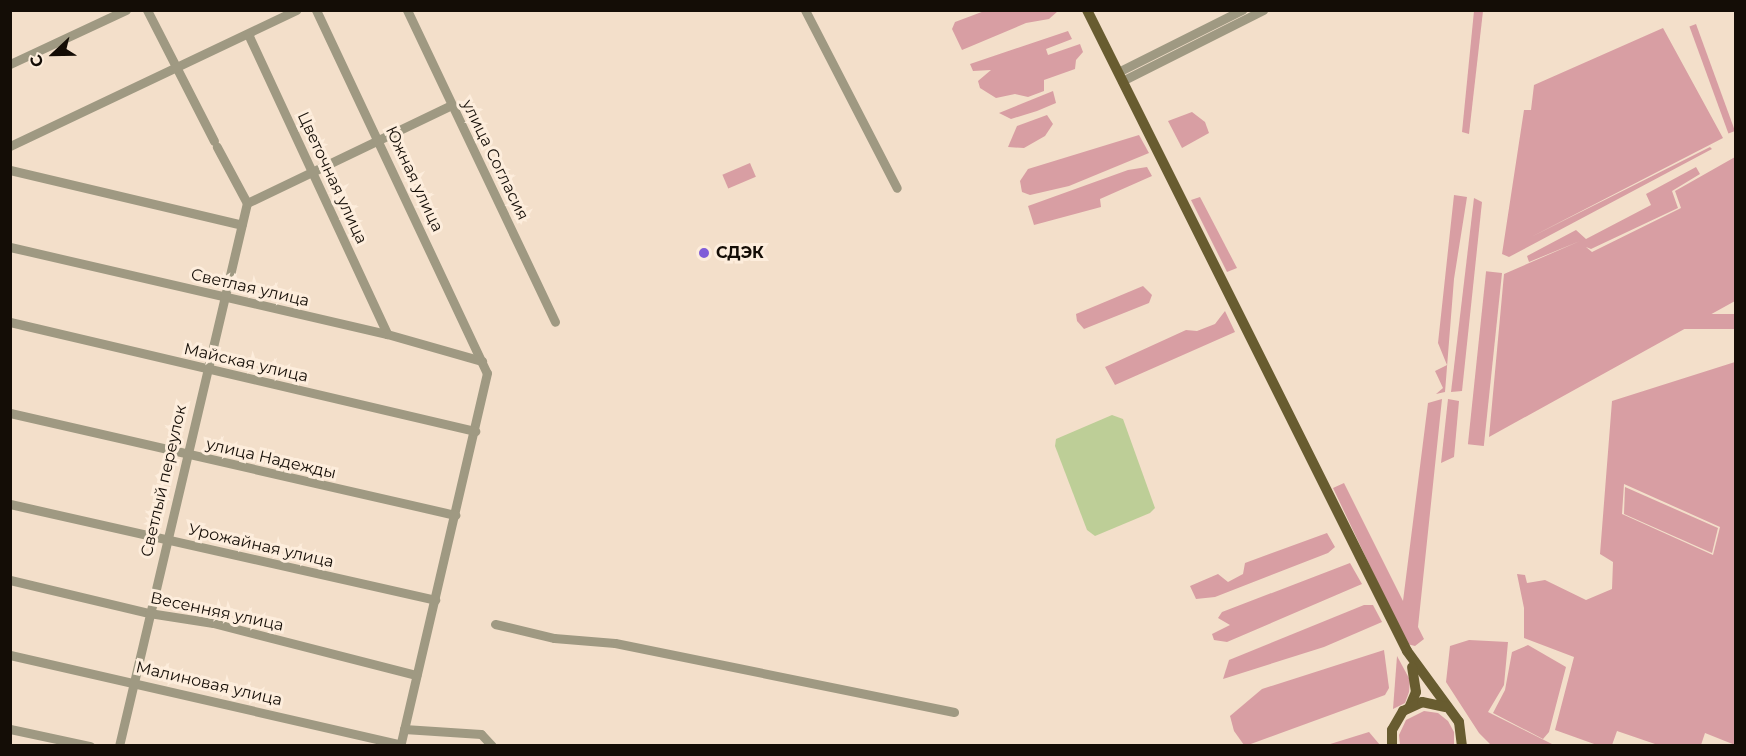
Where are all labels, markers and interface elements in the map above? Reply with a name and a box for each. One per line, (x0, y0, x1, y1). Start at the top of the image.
north arrow (24, 24, 84, 84)
text: С (26, 52, 48, 70)
street label: улица Согласия (458, 97, 532, 223)
street label: Цветочная улица (293, 109, 371, 247)
street label: Южная улица (381, 123, 447, 235)
place label: СДЭК (716, 243, 764, 263)
marker: СДЭК (697, 246, 711, 260)
street label: Светлая улица (189, 265, 311, 311)
street label: Майская улица (182, 339, 310, 387)
street label: Светлый переулок (137, 403, 191, 559)
street label: улица Надежды (204, 435, 338, 483)
street label: Урожайная улица (186, 520, 336, 572)
street label: Весенняя улица (149, 588, 285, 636)
street label: Малиновая улица (134, 658, 284, 710)

